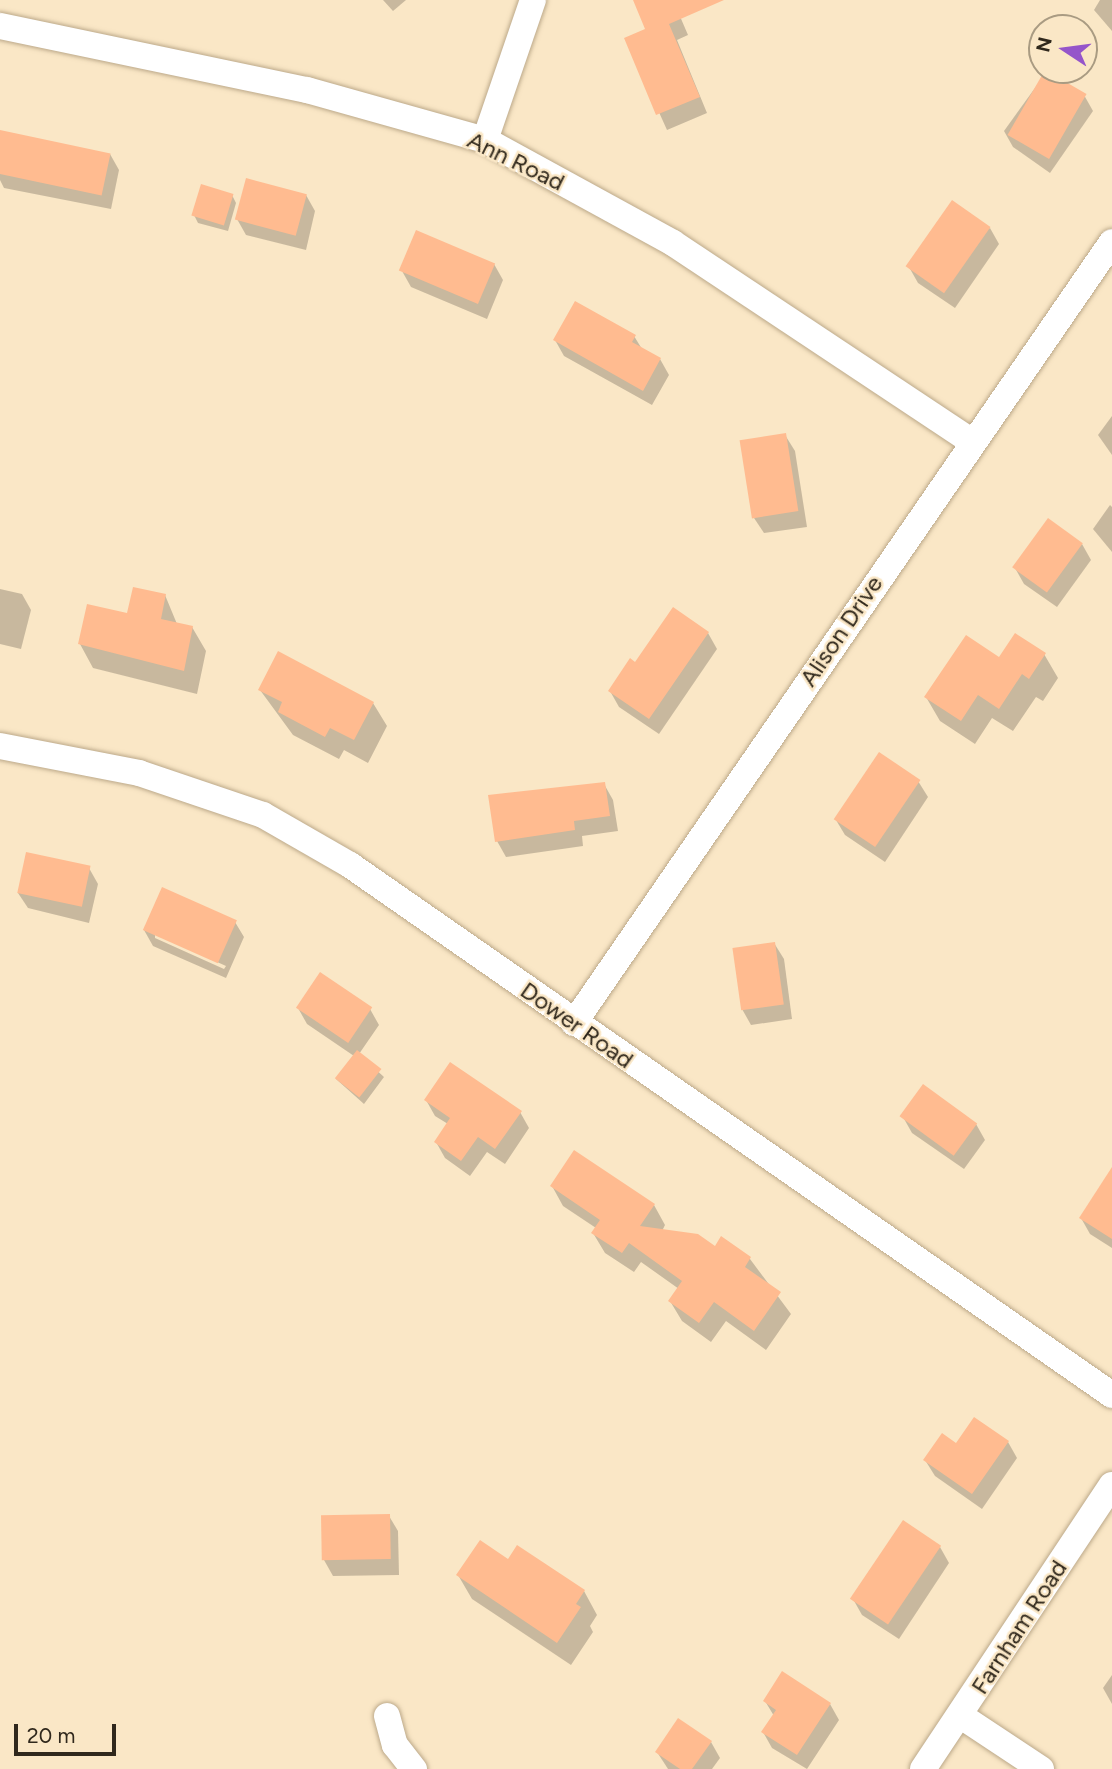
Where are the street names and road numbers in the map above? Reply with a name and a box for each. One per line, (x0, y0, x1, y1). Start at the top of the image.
street label: Ann Road (463, 125, 569, 197)
street label: Alison Drive (794, 570, 888, 692)
street label: Dower Road (515, 976, 639, 1074)
street label: Farnham Road (965, 1555, 1073, 1699)

